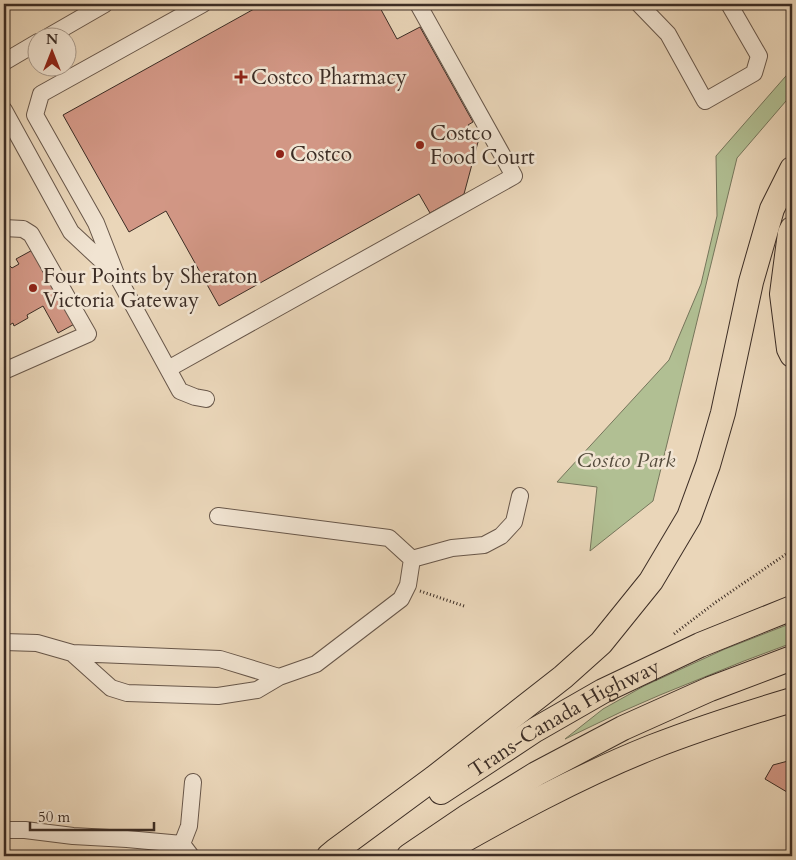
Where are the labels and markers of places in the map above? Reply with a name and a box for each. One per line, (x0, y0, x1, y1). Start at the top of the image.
place label: Costco Pharmacy (251, 63, 407, 92)
marker: Costco Pharmacy (235, 71, 247, 83)
place label: Costco Food Court (430, 119, 535, 172)
marker: Costco Food Court (414, 139, 426, 151)
place label: Costco (290, 140, 352, 169)
marker: Costco (274, 148, 286, 160)
place label: Four Points by Sheraton Victoria Gateway (43, 262, 258, 315)
marker: Four Points by Sheraton Victoria Gateway (27, 282, 39, 294)

